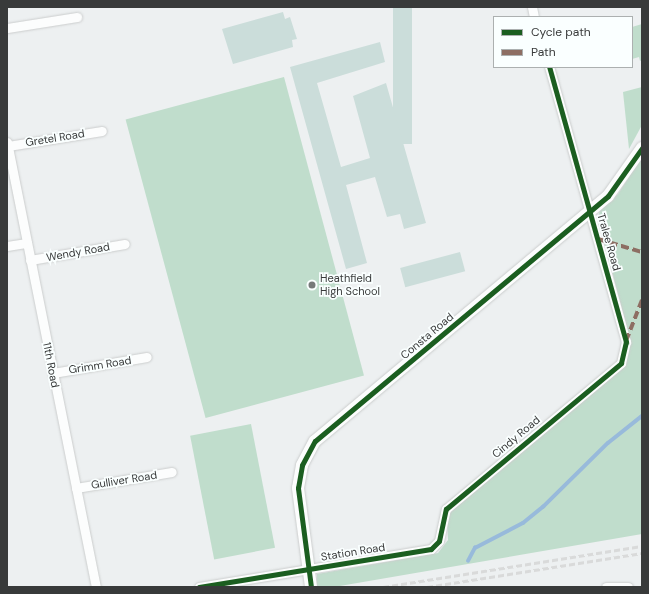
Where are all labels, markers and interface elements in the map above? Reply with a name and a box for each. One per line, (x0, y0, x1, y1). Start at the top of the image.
legend (493, 16, 633, 68)
text: Cycle path (531, 24, 591, 40)
text: Path (531, 44, 556, 60)
street label: Gretel Road (25, 127, 85, 149)
street label: Tralee Road (595, 212, 623, 272)
street label: Wendy Road (45, 240, 111, 264)
place label: Heathfield High School (320, 272, 380, 298)
marker: Heathfield High School (307, 280, 317, 290)
street label: Consta Road (398, 310, 456, 362)
street label: 11th Road (40, 341, 62, 389)
street label: Grimm Road (68, 354, 132, 376)
street label: Cindy Road (489, 413, 543, 461)
street label: Gulliver Road (90, 468, 158, 492)
street label: Station Road (320, 540, 386, 564)

